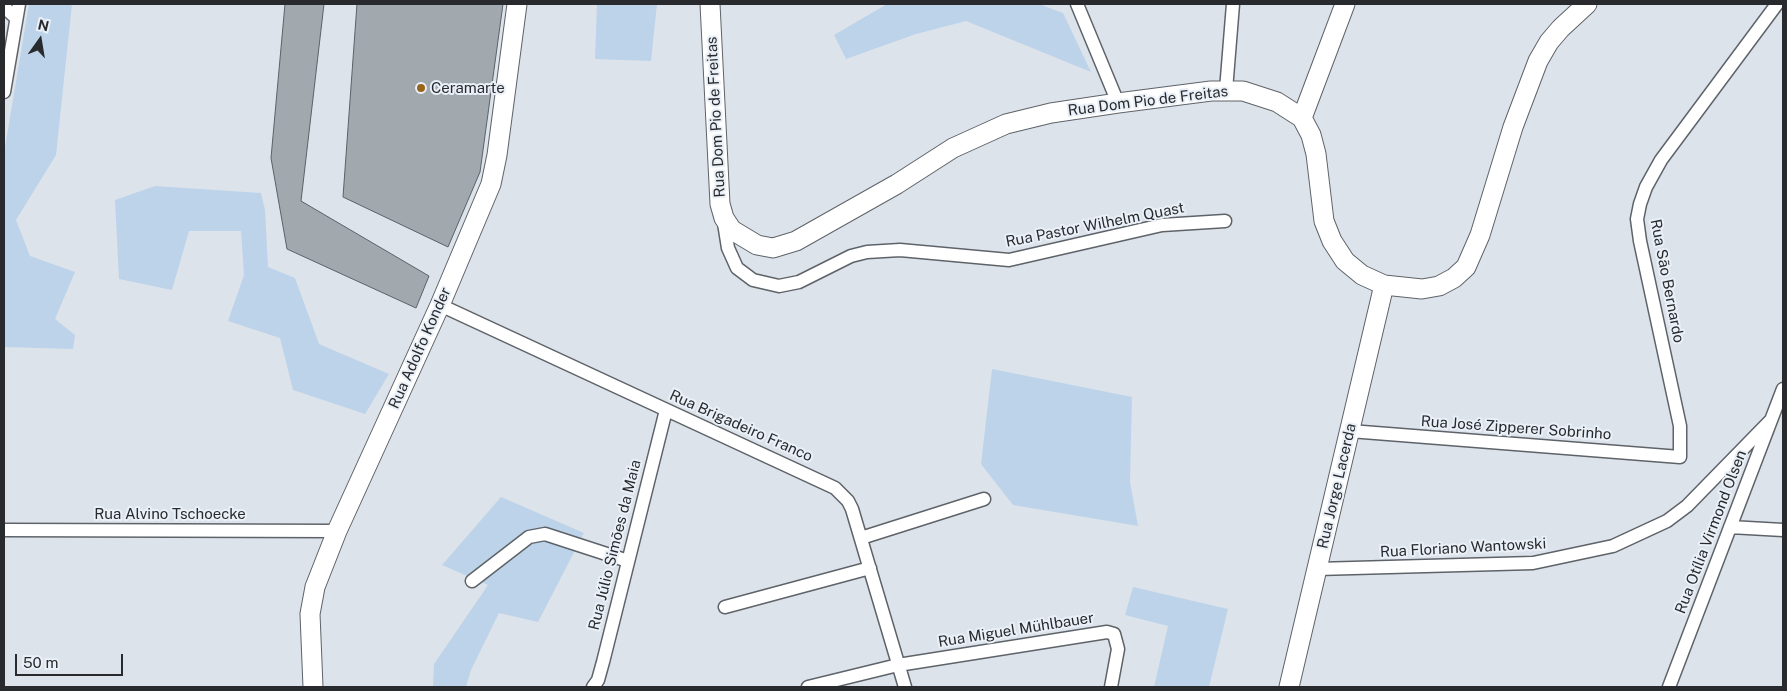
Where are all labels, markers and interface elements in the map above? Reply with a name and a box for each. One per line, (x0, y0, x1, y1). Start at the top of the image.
north arrow (15, 15, 65, 65)
text: N (36, 16, 51, 34)
street label: Rua Dom Pio de Freitas (703, 36, 729, 198)
place label: Ceramarte (431, 79, 505, 97)
marker: Ceramarte (415, 82, 427, 94)
street label: Rua Dom Pio de Freitas (1067, 82, 1229, 120)
street label: Rua Pastor Wilhelm Quast (1004, 199, 1186, 251)
street label: Rua São Bernardo (1646, 218, 1688, 344)
street label: Rua Adolfo Konder (385, 285, 455, 411)
street label: Rua Brigadeiro Franco (667, 386, 815, 466)
street label: Rua José Zipperer Sobrinho (1420, 412, 1612, 444)
street label: Rua Jorge Lacerda (1314, 422, 1360, 550)
street label: Rua Otília Virmond Olsen (1671, 448, 1751, 616)
street label: Rua Júlio Simões da Maia (585, 458, 645, 632)
street label: Rua Alvino Tschoecke (94, 505, 246, 523)
street label: Rua Floriano Wantowski (1379, 535, 1547, 561)
street label: Rua Miguel Mühlbauer (937, 609, 1095, 651)
scale bar (18, 644, 125, 676)
text: 50 m (23, 654, 58, 671)

